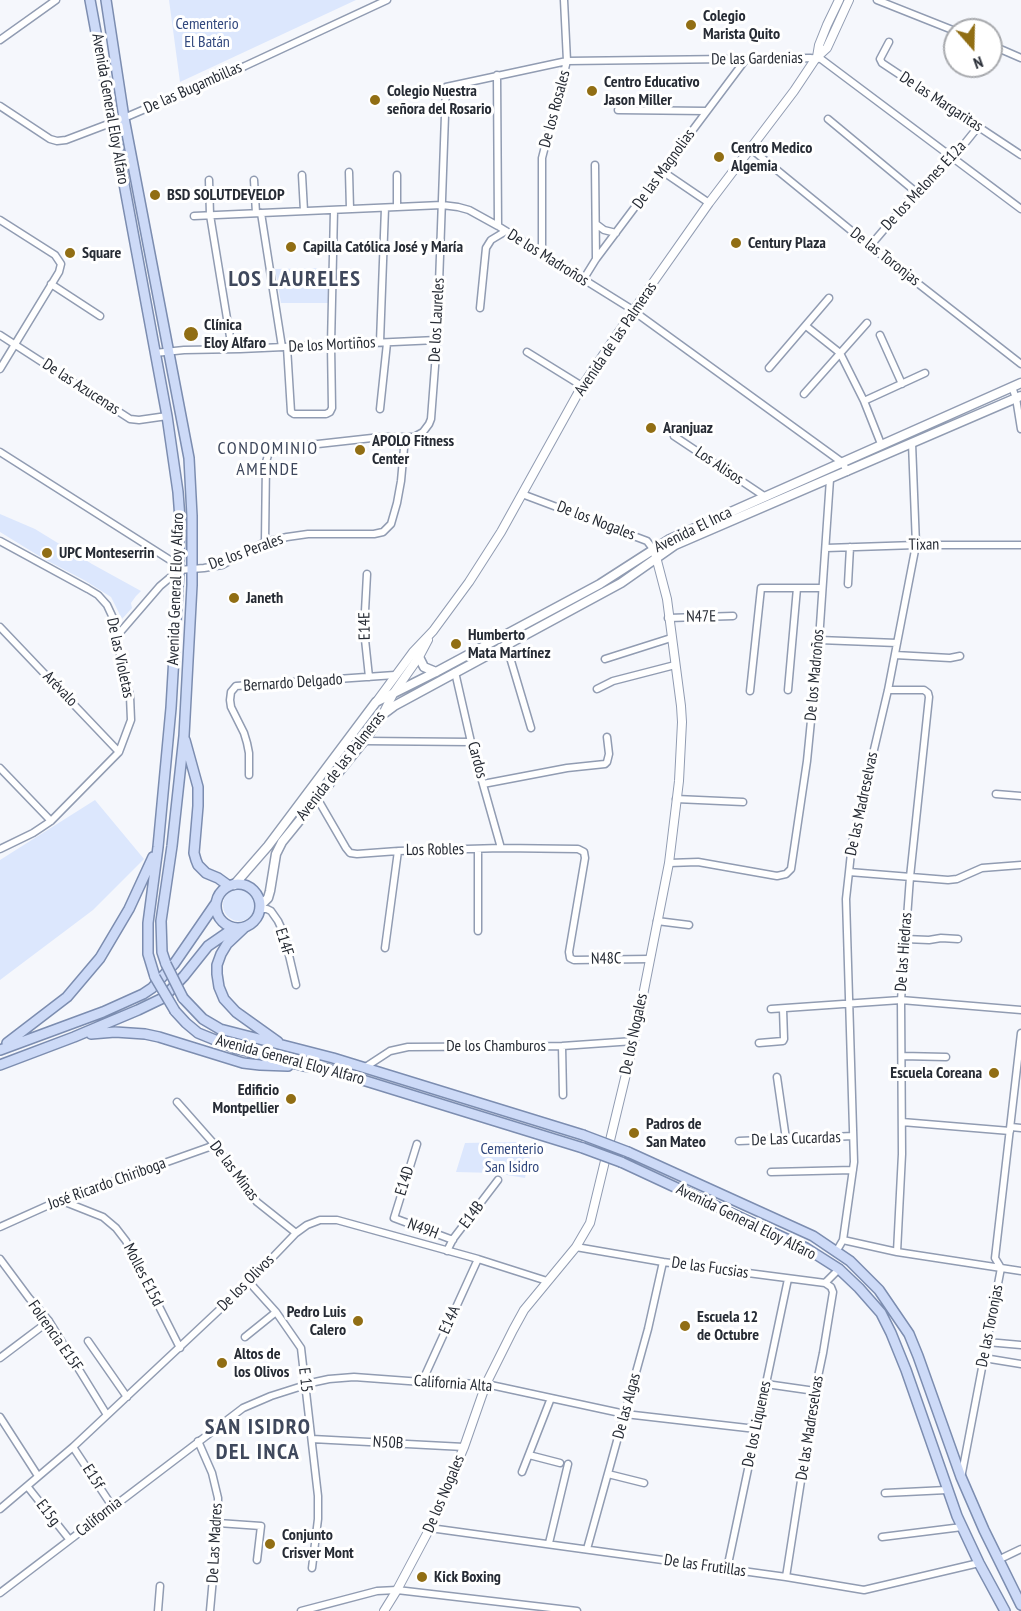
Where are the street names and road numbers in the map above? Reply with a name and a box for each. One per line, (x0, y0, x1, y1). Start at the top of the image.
street label: Avenida General Eloy Alfaro (87, 32, 133, 186)
street label: De las Gardenias (711, 49, 803, 69)
street label: De las Bugambillas (141, 58, 245, 118)
street label: De los Rosales (535, 68, 575, 150)
street label: De las Margaritas (896, 68, 986, 136)
street label: De las Magnolias (629, 125, 699, 213)
street label: De los Melones E12a (878, 137, 970, 235)
street label: De las Toronjas (846, 224, 924, 290)
street label: De los Madroños (504, 225, 592, 291)
street label: De los Laureles (425, 277, 449, 363)
street label: Avenida de las Palmeras (571, 278, 661, 400)
street label: De los Mortiños (288, 333, 376, 357)
street label: De las Azucenas (39, 355, 123, 419)
street label: Los Alisos (691, 443, 747, 489)
street label: De los Nogales (554, 497, 638, 545)
street label: Avenida El Inca (651, 503, 735, 557)
street label: Avenida General Eloy Alfaro (164, 512, 188, 666)
street label: De los Perales (206, 530, 286, 574)
street label: Tixan (909, 535, 939, 555)
street label: N47E (686, 607, 716, 627)
street label: E14E (355, 612, 375, 640)
street label: De las Violetas (102, 616, 138, 700)
street label: De los Madroños (801, 628, 829, 722)
street label: Arévalo (39, 667, 81, 711)
street label: Bernardo Delgado (243, 670, 343, 696)
street label: Avenida de las Palmeras (292, 708, 390, 824)
street label: Cardos (463, 740, 491, 780)
street label: De las Madreselvas (842, 750, 882, 858)
street label: Los Robles (406, 840, 464, 860)
street label: De las Hiedras (892, 912, 916, 992)
street label: E14F (271, 926, 297, 958)
street label: N48C (591, 949, 621, 969)
street label: De los Nogales (616, 992, 652, 1076)
street label: Avenida General Eloy Alfaro (214, 1031, 366, 1089)
street label: De los Chamburos (446, 1036, 546, 1056)
street label: De Las Cucardas (751, 1128, 841, 1150)
street label: De las Minas (205, 1137, 263, 1205)
street label: José Ricardo Chiriboga (46, 1154, 168, 1214)
street label: E14D (391, 1164, 419, 1198)
street label: Avenida General Eloy Alfaro (673, 1180, 819, 1264)
street label: E14B (456, 1198, 488, 1232)
street label: N49H (405, 1214, 441, 1244)
street label: Molles E15d (119, 1240, 167, 1310)
street label: De los Olivos (214, 1251, 278, 1315)
street label: De las Fucsias (670, 1253, 750, 1283)
street label: De las Toronjas (973, 1283, 1007, 1369)
street label: Folrencia E15F (24, 1297, 86, 1375)
street label: E14A (435, 1303, 465, 1337)
street label: E 15 (294, 1367, 316, 1393)
street label: De las Algas (609, 1371, 645, 1441)
street label: California Alta (413, 1372, 493, 1396)
street label: De las Madreselvas (792, 1374, 828, 1482)
street label: De los Liquenes (739, 1379, 775, 1469)
street label: N50B (372, 1433, 404, 1453)
street label: De los Nogales (419, 1452, 469, 1536)
street label: E15f (78, 1461, 108, 1493)
street label: California (72, 1493, 126, 1541)
street label: E15g (32, 1496, 64, 1530)
street label: De Las Madres (203, 1503, 227, 1583)
street label: De las Frutillas (663, 1551, 747, 1581)

